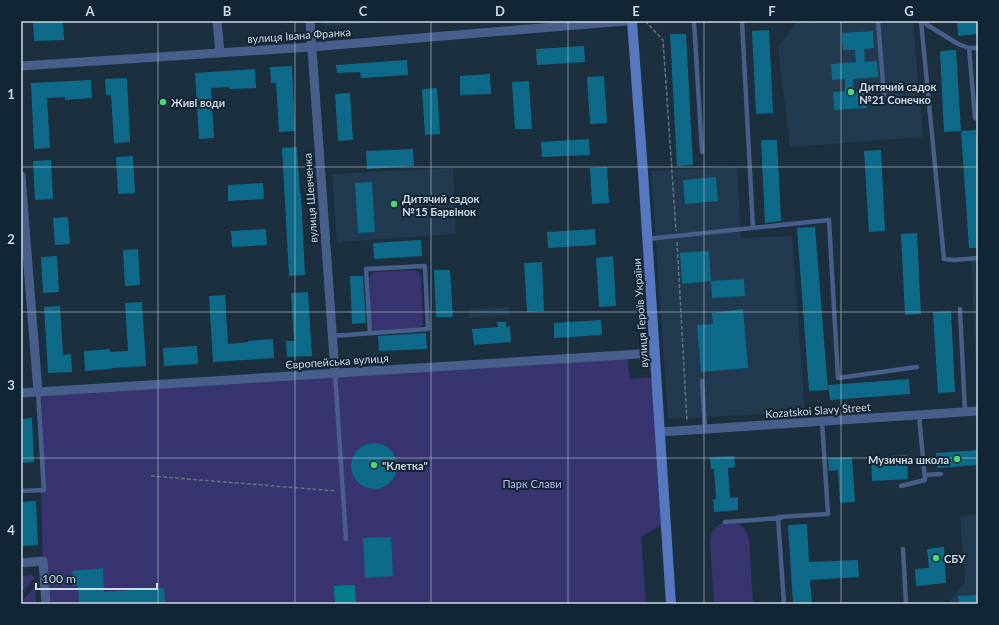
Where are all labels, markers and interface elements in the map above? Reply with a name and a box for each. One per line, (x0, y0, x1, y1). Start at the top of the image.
text: A (84, 3, 95, 19)
text: B (223, 3, 232, 19)
text: C (359, 3, 368, 19)
text: D (495, 3, 505, 19)
text: E (632, 3, 640, 19)
text: F (768, 3, 776, 19)
text: G (904, 3, 914, 19)
street label: вулиця Івана Франка (247, 25, 351, 45)
place label: Дитячий садок №21 Сонечко (859, 80, 937, 106)
text: 1 (7, 86, 15, 102)
marker: Дитячий садок №21 Сонечко (846, 87, 856, 97)
place label: Живі води (171, 96, 225, 109)
marker: Живі води (158, 97, 168, 107)
street label: вулиця Шевченка (300, 153, 320, 243)
place label: Дитячий садок №15 Барвінок (402, 192, 480, 218)
marker: Дитячий садок №15 Барвінок (389, 199, 399, 209)
text: 2 (7, 231, 15, 247)
street label: вулиця Героїв України (630, 258, 650, 368)
street label: Європейська вулиця (285, 351, 389, 371)
text: 3 (7, 377, 15, 393)
street label: Kozatskoi Slavy Street (765, 400, 871, 420)
place label: Музична школа (868, 453, 949, 466)
marker: Музична школа (952, 454, 962, 464)
place label: "Клетка" (382, 459, 428, 472)
marker: "Клетка" (369, 460, 379, 470)
park label: Парк Слави (502, 477, 562, 490)
text: 4 (7, 522, 15, 538)
place label: СБУ (944, 552, 966, 565)
marker: СБУ (931, 553, 941, 563)
scale bar (36, 565, 157, 591)
text: 100 m (42, 571, 76, 586)

